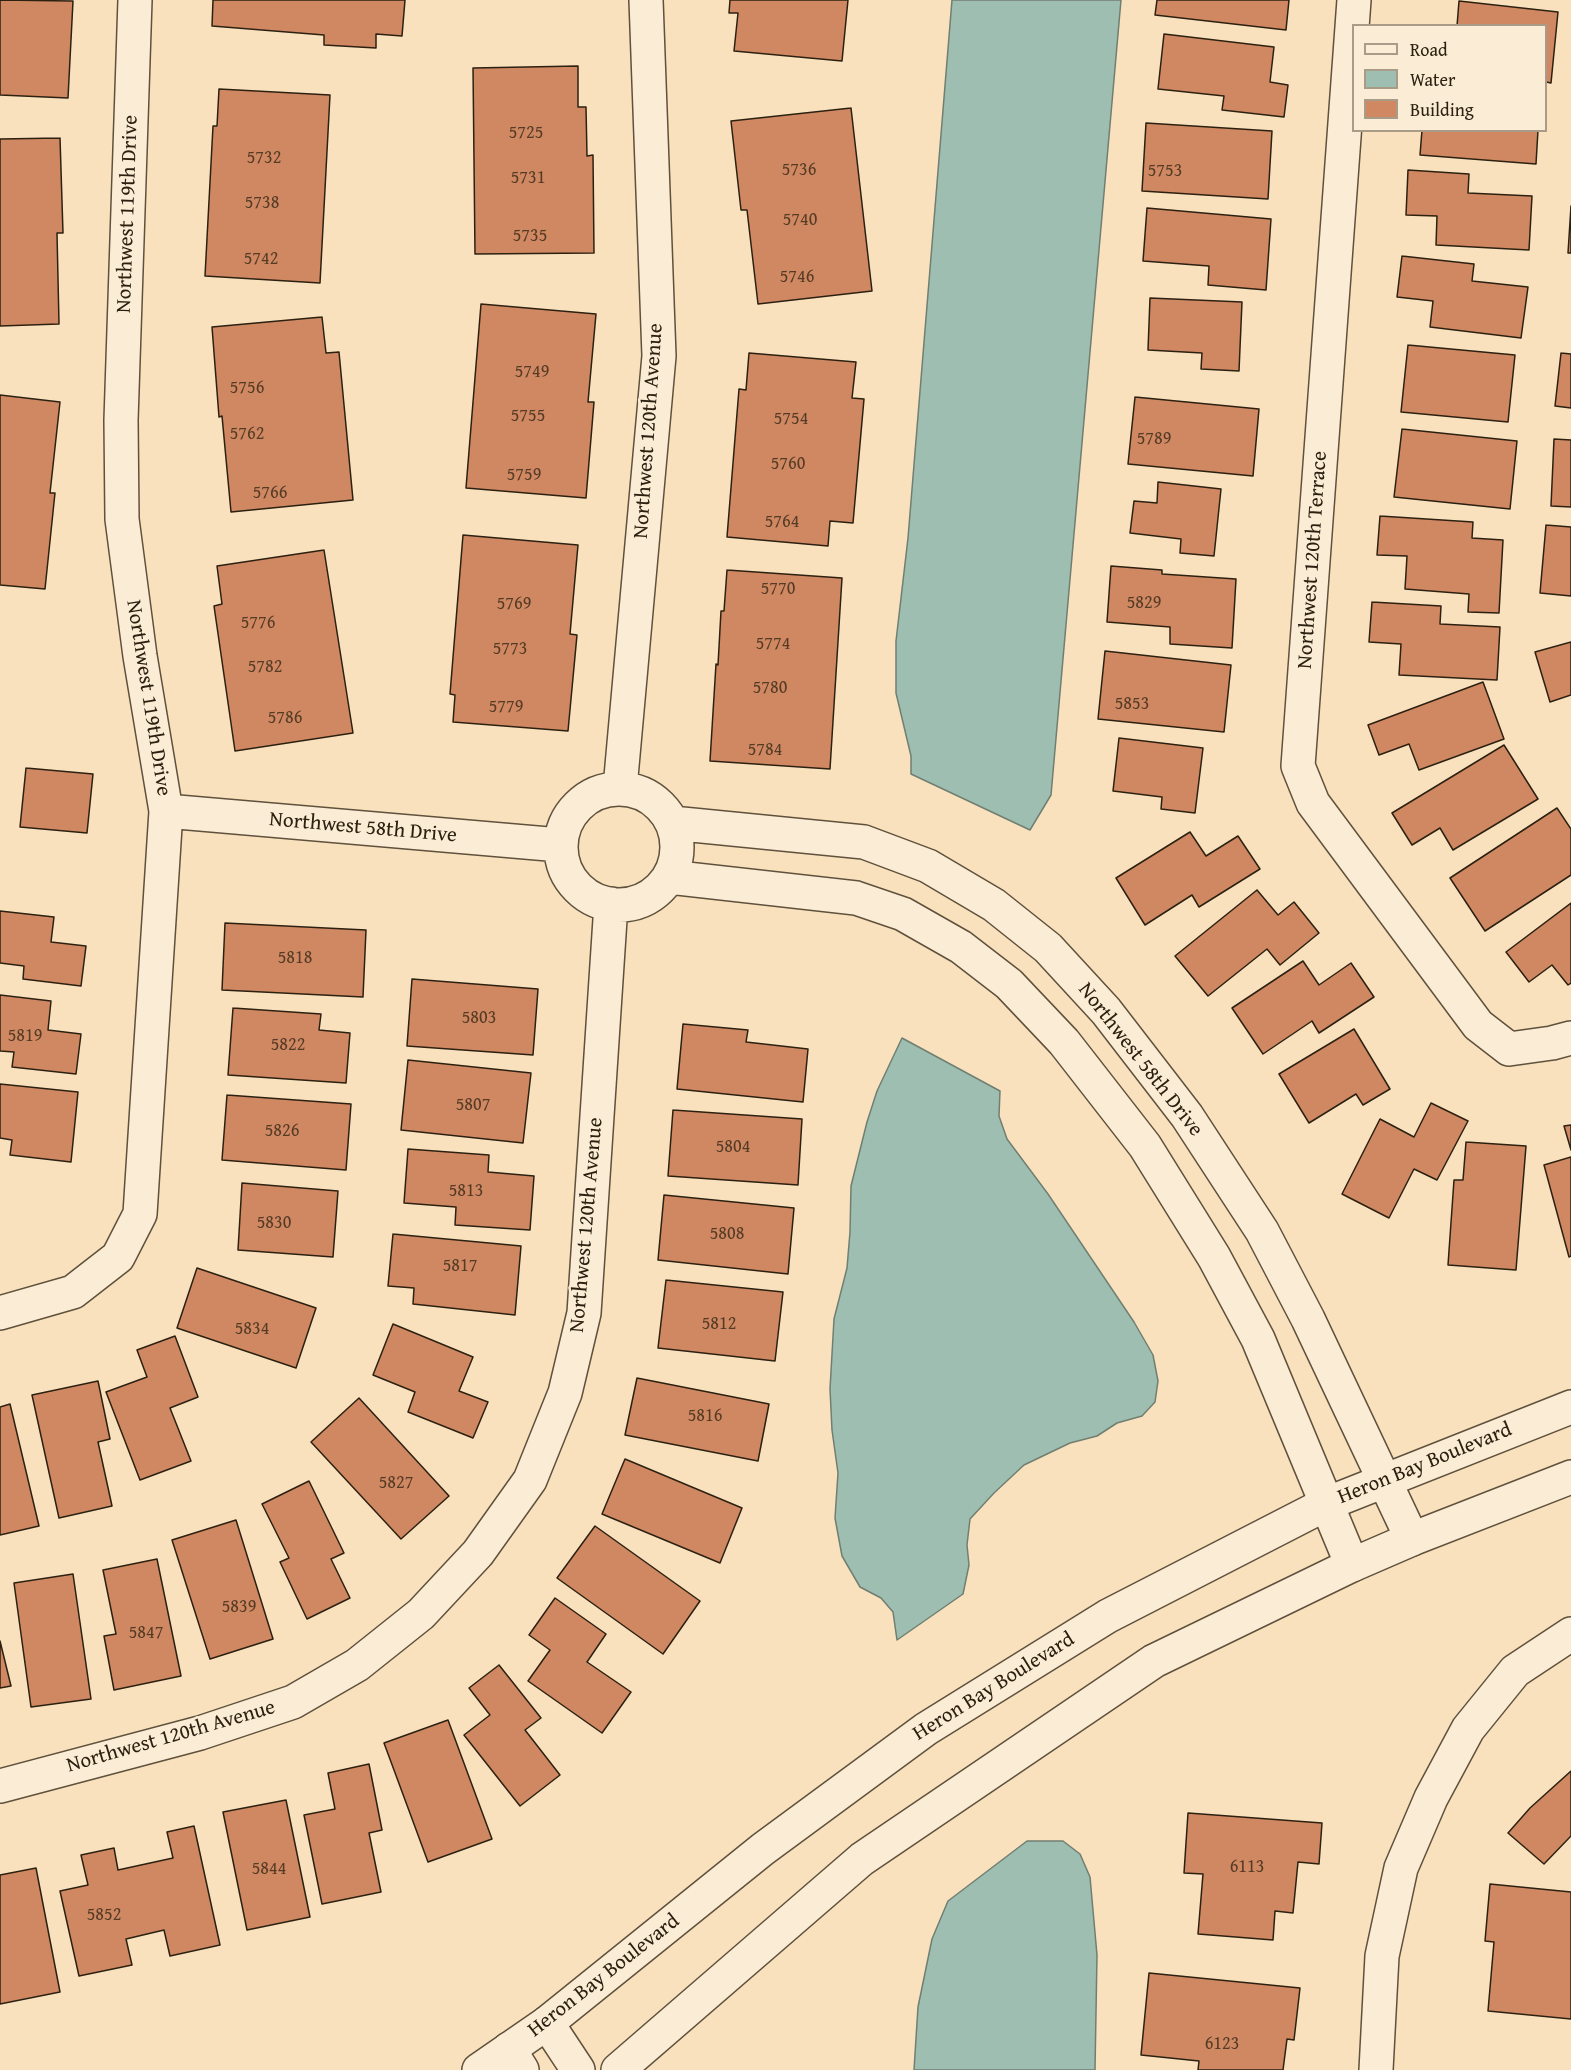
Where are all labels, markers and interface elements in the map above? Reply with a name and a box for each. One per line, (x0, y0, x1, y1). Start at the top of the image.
legend (1352, 24, 1547, 132)
text: Road (1410, 36, 1448, 63)
text: Water (1410, 66, 1455, 93)
text: Building (1410, 96, 1474, 123)
street label: Northwest 119th Drive (112, 114, 144, 314)
house number: 5725 (509, 122, 543, 144)
house number: 5732 (247, 147, 281, 169)
house number: 5736 (782, 159, 816, 181)
house number: 5753 (1148, 160, 1182, 182)
house number: 5731 (511, 167, 545, 189)
house number: 5738 (245, 192, 279, 214)
house number: 5740 (783, 209, 817, 231)
house number: 5735 (513, 225, 547, 247)
house number: 5742 (244, 248, 278, 270)
house number: 5746 (780, 266, 814, 288)
street label: Northwest 120th Avenue (629, 323, 669, 539)
house number: 5749 (515, 361, 549, 383)
house number: 5756 (230, 377, 264, 399)
house number: 5755 (511, 405, 545, 427)
house number: 5754 (774, 408, 808, 430)
house number: 5762 (230, 423, 264, 445)
house number: 5789 (1137, 428, 1171, 450)
street label: Northwest 120th Terrace (1293, 450, 1333, 670)
house number: 5760 (771, 453, 805, 475)
house number: 5759 (507, 464, 541, 486)
house number: 5766 (253, 482, 287, 504)
house number: 5764 (765, 511, 799, 533)
house number: 5770 (761, 578, 795, 600)
house number: 5829 (1127, 592, 1161, 614)
house number: 5769 (497, 593, 531, 615)
street label: Northwest 119th Drive (120, 598, 176, 798)
house number: 5776 (241, 612, 275, 634)
house number: 5774 (756, 633, 790, 655)
house number: 5773 (493, 638, 527, 660)
house number: 5782 (248, 656, 282, 678)
house number: 5780 (753, 677, 787, 699)
house number: 5853 (1115, 693, 1149, 715)
house number: 5779 (489, 696, 523, 718)
house number: 5786 (268, 707, 302, 729)
house number: 5784 (748, 739, 782, 761)
street label: Northwest 58th Drive (268, 807, 458, 849)
house number: 5818 (278, 947, 312, 969)
street label: Northwest 58th Drive (1072, 978, 1208, 1142)
house number: 5803 (462, 1007, 496, 1029)
house number: 5819 (8, 1025, 42, 1047)
house number: 5822 (271, 1034, 305, 1056)
house number: 5807 (456, 1094, 490, 1116)
street label: Northwest 120th Avenue (565, 1116, 609, 1334)
house number: 5826 (265, 1120, 299, 1142)
house number: 5804 (716, 1136, 750, 1158)
house number: 5813 (449, 1180, 483, 1202)
house number: 5830 (257, 1212, 291, 1234)
house number: 5808 (710, 1223, 744, 1245)
house number: 5817 (443, 1255, 477, 1277)
house number: 5812 (702, 1313, 736, 1335)
house number: 5834 (235, 1318, 269, 1340)
house number: 5816 (688, 1405, 722, 1427)
street label: Heron Bay Boulevard (1334, 1418, 1516, 1510)
house number: 5827 (379, 1472, 413, 1494)
house number: 5839 (222, 1596, 256, 1618)
house number: 5847 (129, 1622, 163, 1644)
street label: Heron Bay Boulevard (909, 1627, 1079, 1747)
street label: Northwest 120th Avenue (64, 1695, 278, 1779)
house number: 6113 (1230, 1856, 1264, 1878)
house number: 5844 (252, 1858, 286, 1880)
house number: 5852 (87, 1904, 121, 1926)
street label: Heron Bay Boulevard (523, 1909, 685, 2043)
house number: 6123 (1205, 2033, 1239, 2055)

